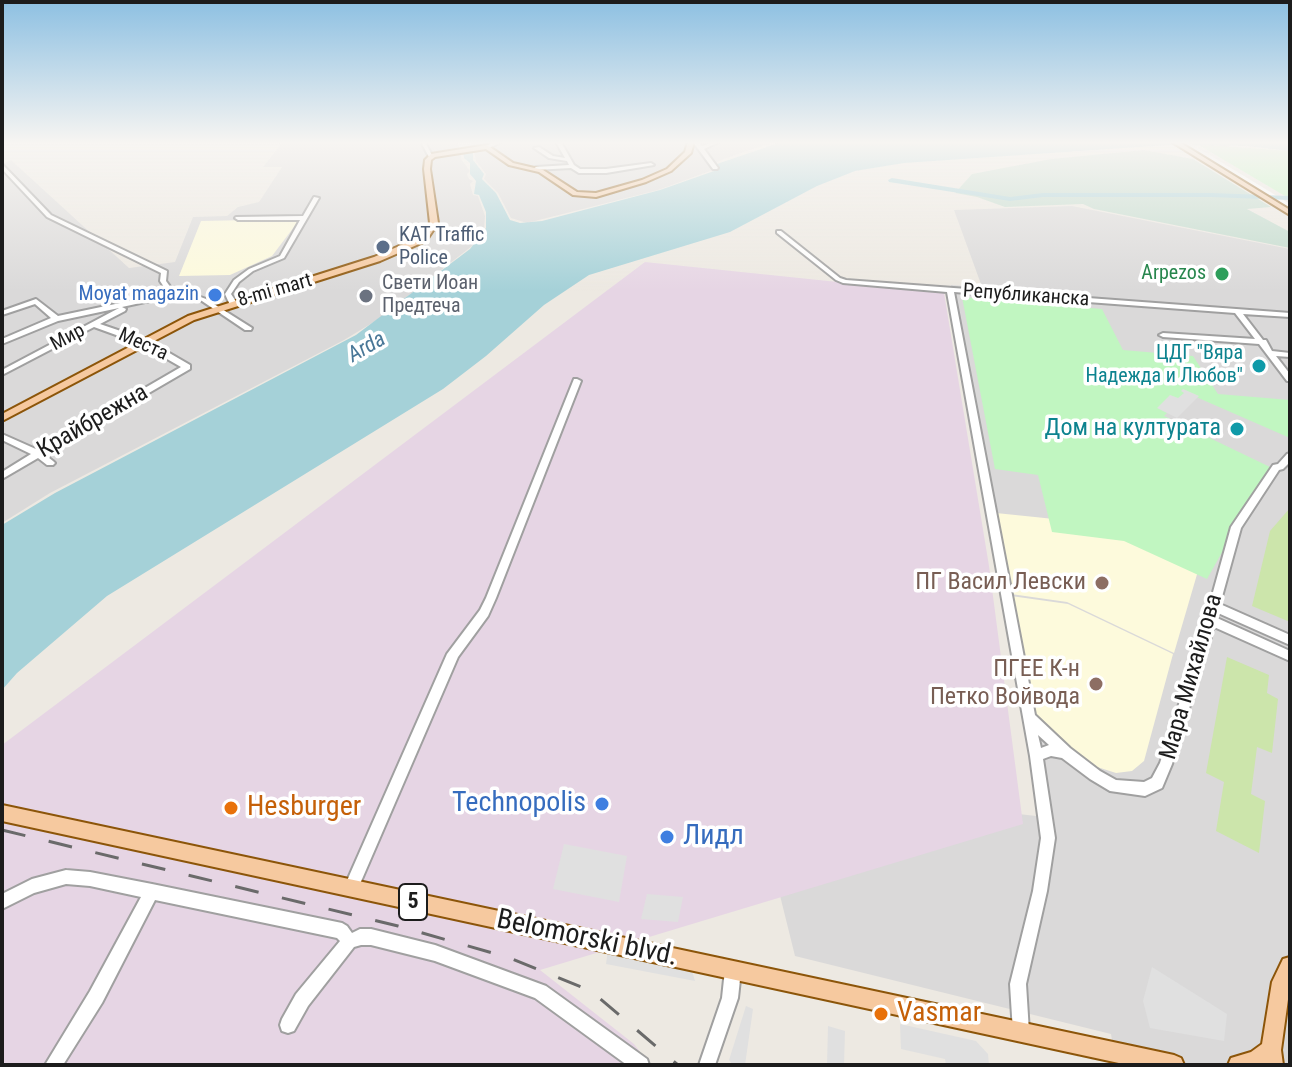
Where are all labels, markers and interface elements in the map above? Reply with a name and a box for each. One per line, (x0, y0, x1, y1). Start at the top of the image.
place label: KAT Traffic Police (399, 224, 484, 271)
marker: KAT Traffic Police (374, 238, 392, 256)
place label: Arpezos (1141, 262, 1206, 286)
marker: Arpezos (1213, 265, 1231, 283)
street label: 8-mi mart (235, 269, 315, 313)
place label: Свети Иоан Предтеча (382, 272, 478, 319)
street label: Републиканска (962, 280, 1090, 312)
place label: Moyat magazin (79, 283, 199, 307)
marker: Moyat magazin (206, 286, 224, 304)
marker: Свети Иоан Предтеча (357, 287, 375, 305)
street label: Мир (47, 319, 89, 357)
street label: Места (115, 324, 171, 366)
water label: Arda (343, 327, 391, 369)
place label: ЦДГ "Вяра Надежда и Любов" (1085, 342, 1243, 389)
marker: ЦДГ "Вяра Надежда и Любов" (1250, 357, 1268, 375)
street label: Крайбрежна (33, 379, 153, 465)
place label: Дом на културата (1045, 415, 1221, 443)
marker: Дом на културата (1228, 420, 1246, 438)
place label: ПГ Васил Левски (915, 569, 1086, 597)
marker: ПГ Васил Левски (1093, 574, 1111, 592)
street label: Мара Михайлова (1155, 591, 1229, 763)
place label: ПГЕЕ К-н Петко Войвода (930, 656, 1080, 712)
marker: ПГЕЕ К-н Петко Войвода (1087, 675, 1105, 693)
place label: Technopolis (452, 787, 586, 821)
place label: Hesburger (247, 791, 361, 825)
marker: Technopolis (593, 795, 611, 813)
marker: Hesburger (222, 799, 240, 817)
place label: Лидл (683, 820, 744, 854)
marker: Лидл (658, 828, 676, 846)
road number: 5 (399, 884, 427, 920)
street label: Belomorski blvd. (493, 903, 681, 975)
place label: Vasmar (897, 997, 981, 1031)
marker: Vasmar (872, 1005, 890, 1023)

